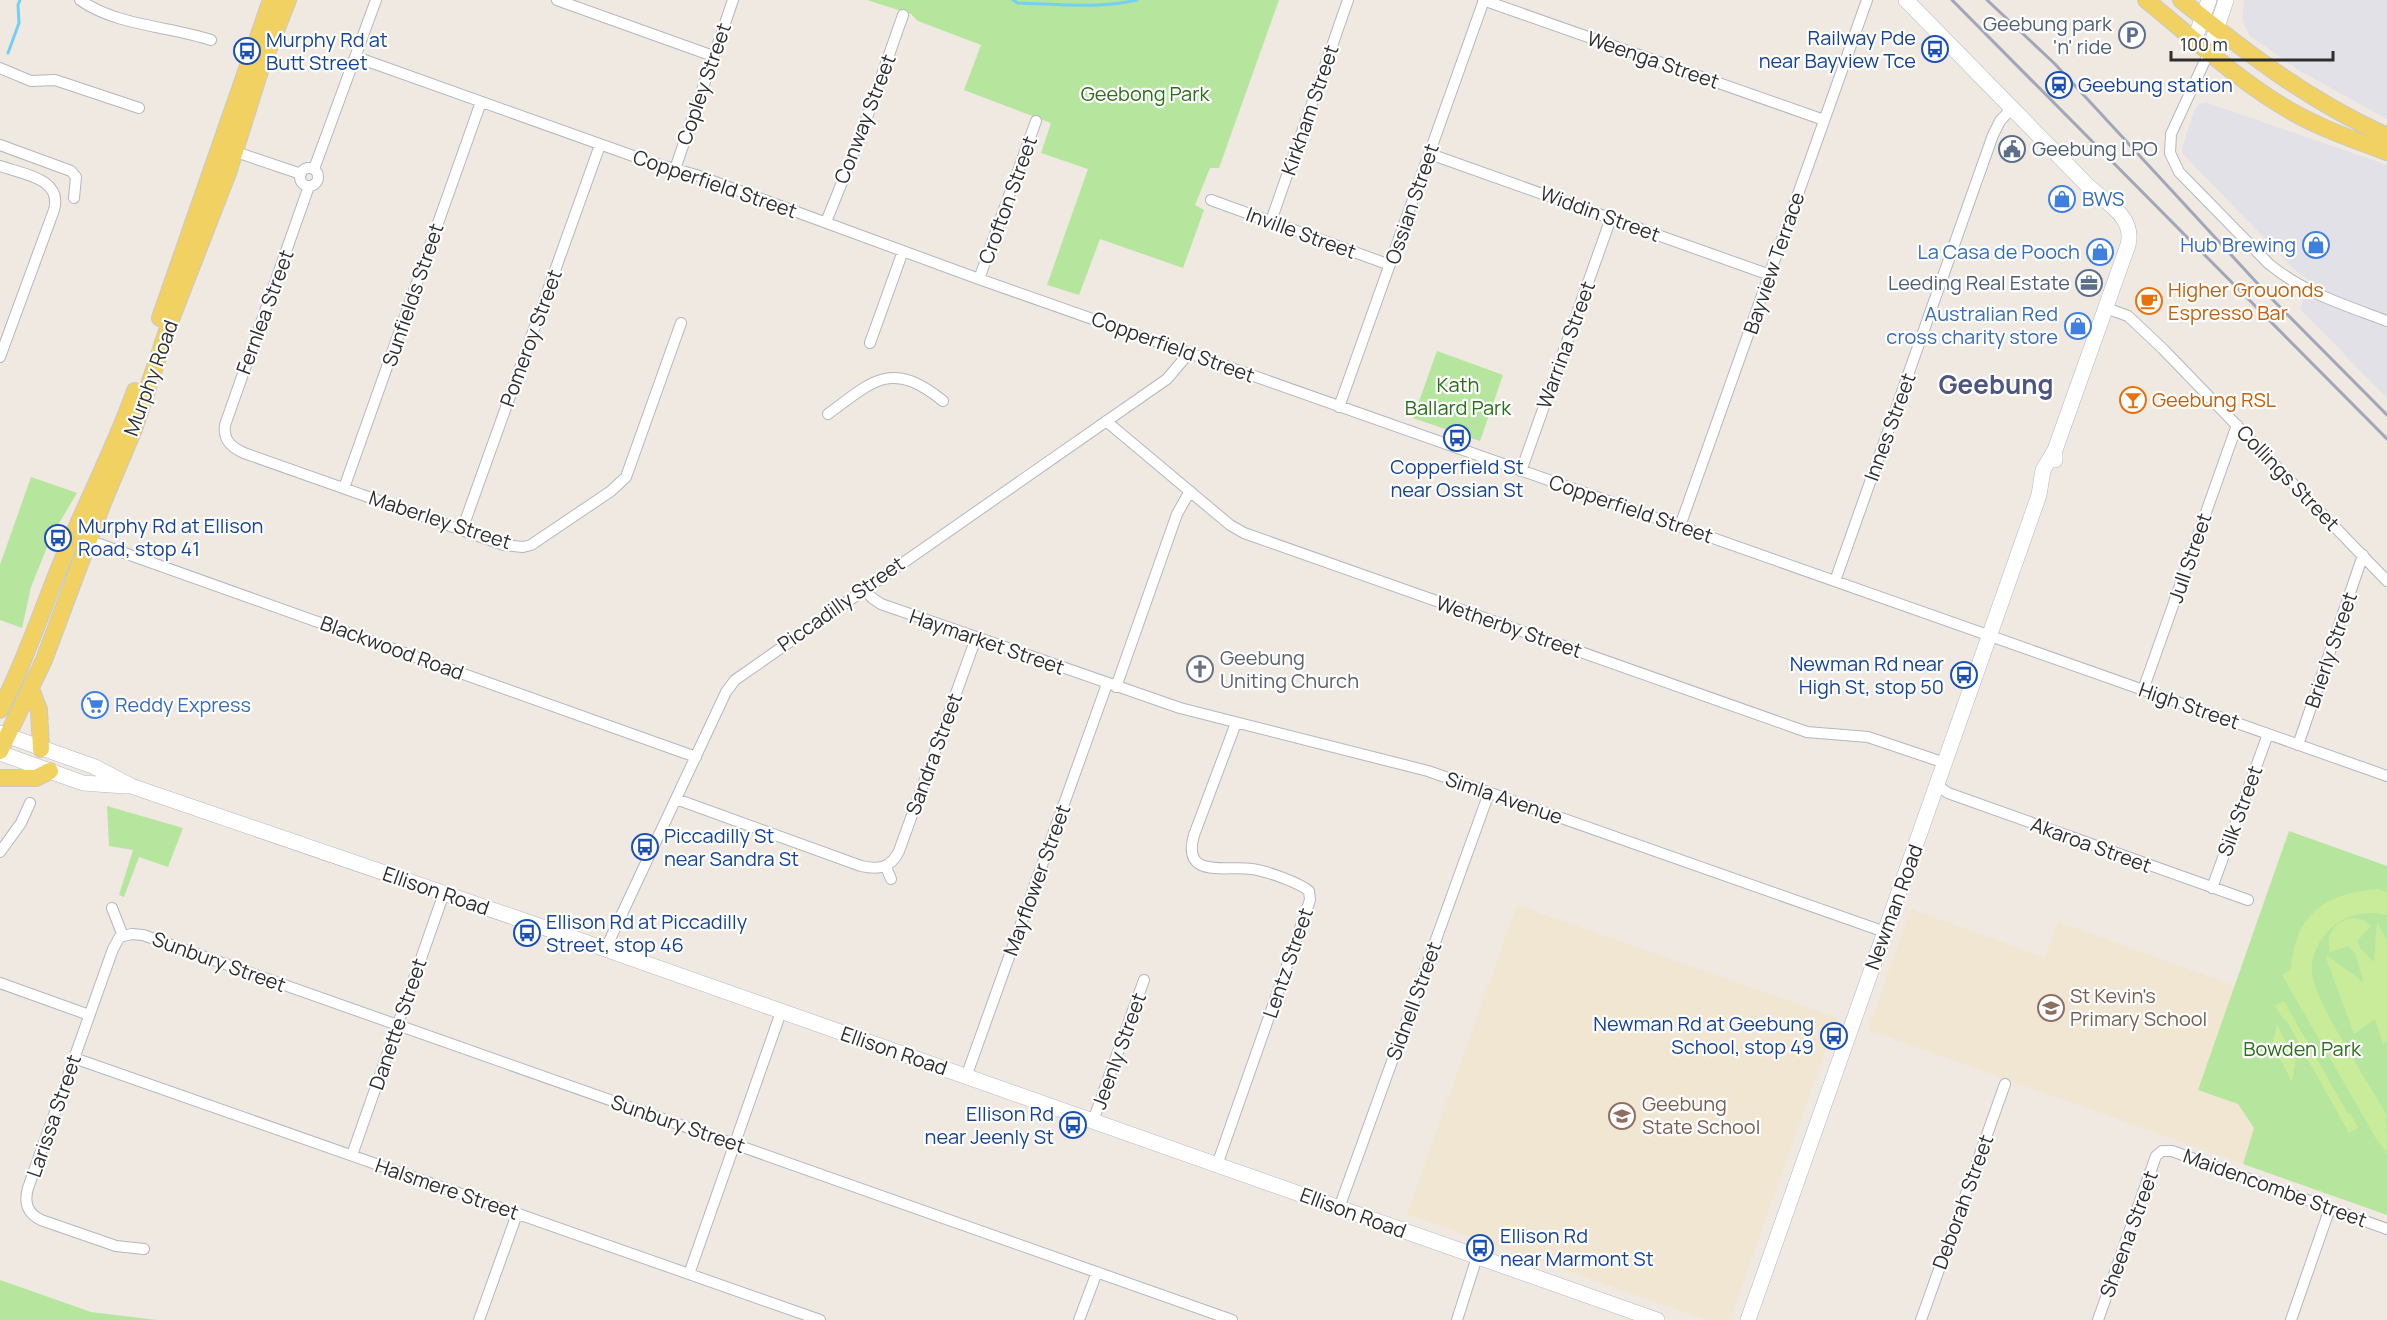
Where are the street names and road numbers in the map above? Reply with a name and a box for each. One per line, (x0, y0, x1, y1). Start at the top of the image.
street label: Copley Street (670, 19, 737, 148)
street label: Weenga Street (1583, 24, 1723, 95)
street label: Kirkham Street (1275, 41, 1344, 179)
street label: Conway Street (827, 50, 902, 187)
street label: Crofton Street (972, 132, 1043, 268)
street label: Ossian Street (1378, 140, 1445, 268)
street label: Copperfield Street (630, 143, 801, 224)
street label: Widdin Street (1536, 179, 1664, 248)
street label: Bayview Terrace (1737, 188, 1810, 337)
street label: Inville Street (1242, 200, 1360, 265)
street label: Sunfields Street (375, 220, 450, 370)
street label: Fernlea Street (230, 246, 300, 378)
street label: Pomeroy Street (493, 265, 568, 410)
street label: Warrina Street (1530, 277, 1601, 412)
street label: Copperfield Street (1088, 304, 1258, 389)
street label: Murphy Road (117, 316, 184, 440)
street label: Innes Street (1857, 369, 1922, 485)
street label: Collings Street (2231, 419, 2346, 536)
street label: Copperfield Street (1546, 468, 1717, 549)
street label: Maberley Street (366, 484, 515, 555)
street label: Jull Street (2162, 509, 2217, 606)
street label: Piccadilly Street (772, 550, 909, 657)
street label: Brierly Street (2298, 588, 2363, 711)
street label: Wetherby Street (1433, 589, 1586, 664)
street label: Haymarket Street (906, 602, 1068, 681)
street label: Blackwood Road (317, 609, 468, 686)
street label: High Street (2135, 676, 2243, 735)
street label: Sandra Street (899, 689, 968, 818)
street label: Silk Street (2211, 762, 2268, 860)
street label: Simla Avenue (1442, 765, 1566, 830)
street label: Mayflower Street (997, 800, 1076, 959)
street label: Akaroa Street (2027, 810, 2155, 879)
street label: Newman Road (1858, 840, 1929, 973)
street label: Ellison Road (379, 860, 493, 921)
street label: Lentz Street (1256, 904, 1319, 1022)
street label: Sunbury Street (149, 925, 290, 998)
street label: Sidnell Street (1380, 938, 1447, 1064)
street label: Danette Street (362, 955, 433, 1093)
street label: Jeenly Street (1085, 989, 1152, 1113)
street label: Ellison Road (837, 1020, 951, 1081)
street label: Larissa Street (20, 1051, 87, 1181)
street label: Sunbury Street (607, 1088, 749, 1159)
street label: Deborah Street (1926, 1131, 1999, 1273)
street label: Maidencombe Street (2180, 1142, 2371, 1233)
street label: Halsmere Street (372, 1151, 522, 1226)
street label: Sheena Street (2093, 1167, 2164, 1301)
street label: Ellison Road (1296, 1181, 1410, 1244)

